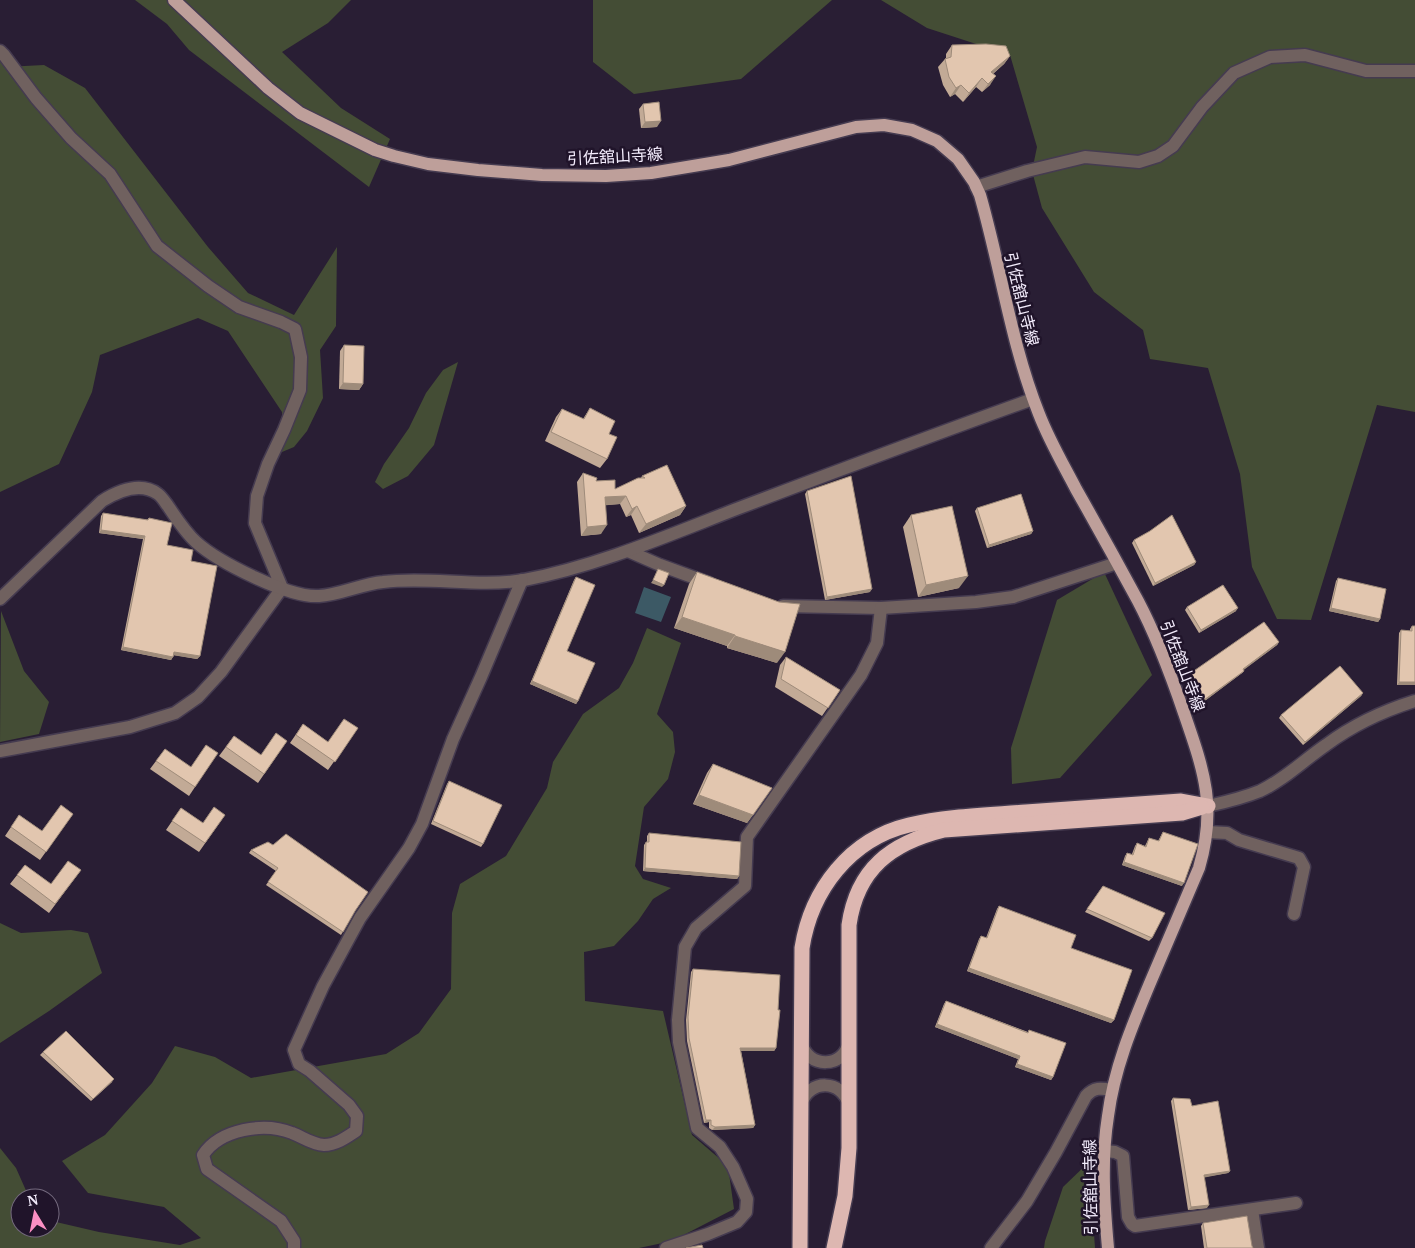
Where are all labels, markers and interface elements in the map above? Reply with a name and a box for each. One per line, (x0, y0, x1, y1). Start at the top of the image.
street label: 引佐舘山寺線 (566, 143, 664, 169)
street label: 引佐舘山寺線 (1000, 250, 1044, 348)
street label: 引佐舘山寺線 (1156, 617, 1210, 715)
street label: 引佐舘山寺線 (1078, 1139, 1102, 1235)
north arrow (10, 1188, 60, 1238)
text: N (26, 1189, 40, 1210)

